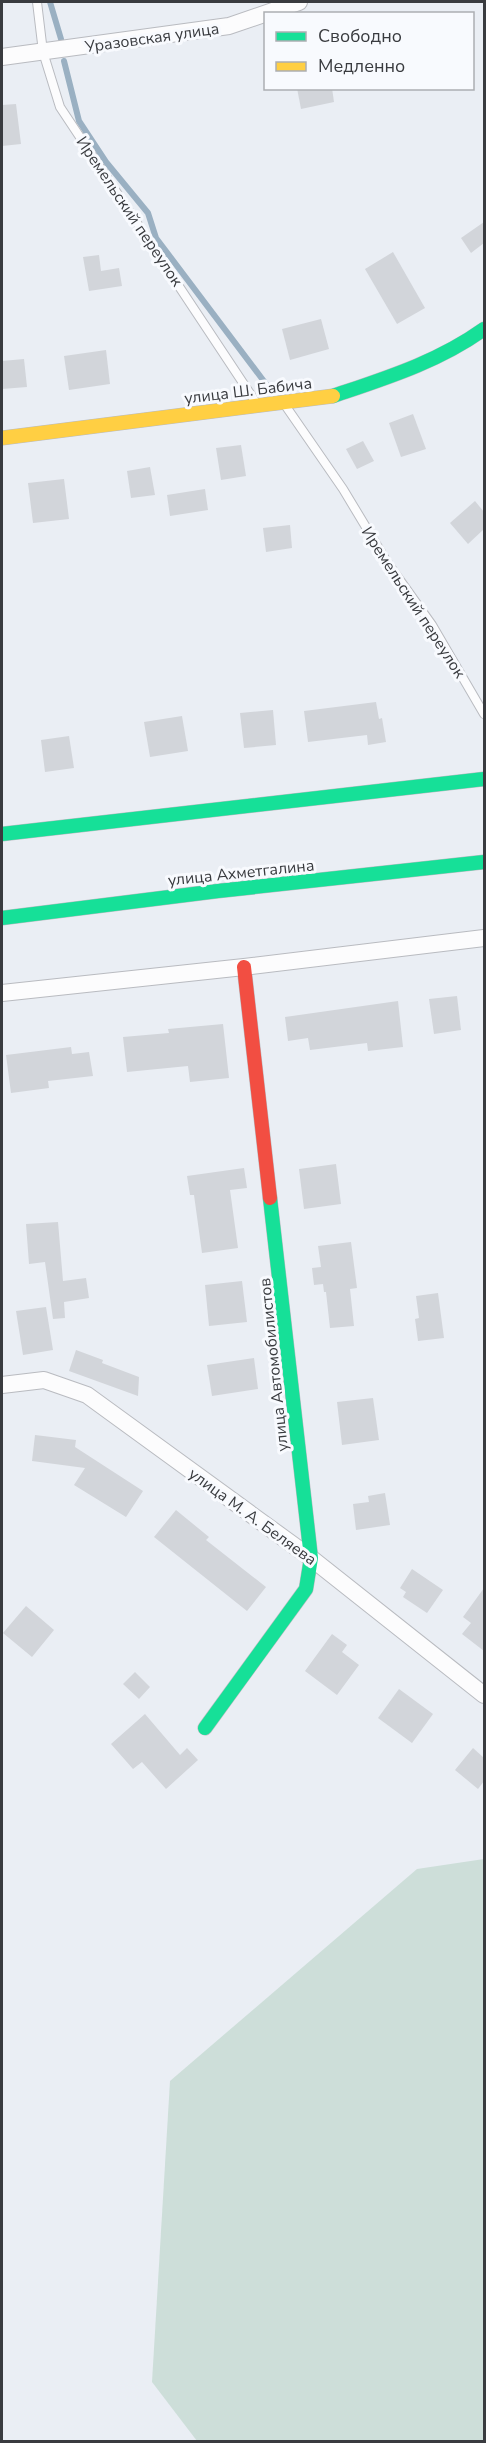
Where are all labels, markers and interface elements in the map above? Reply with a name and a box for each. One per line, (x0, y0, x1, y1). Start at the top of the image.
legend (264, 12, 474, 90)
street label: Уразовская улица (83, 18, 221, 58)
text: Свободно (318, 24, 402, 48)
text: Медленно (318, 54, 405, 78)
street label: Иремельский переулок (71, 132, 188, 291)
street label: улица Ш. Бабича (183, 372, 313, 410)
street label: Иремельский переулок (356, 523, 471, 683)
street label: улица Ахметгалина (167, 854, 315, 892)
street label: улица Автомобилистов (254, 1277, 294, 1453)
street label: улица М. А. Беляева (184, 1463, 321, 1571)

